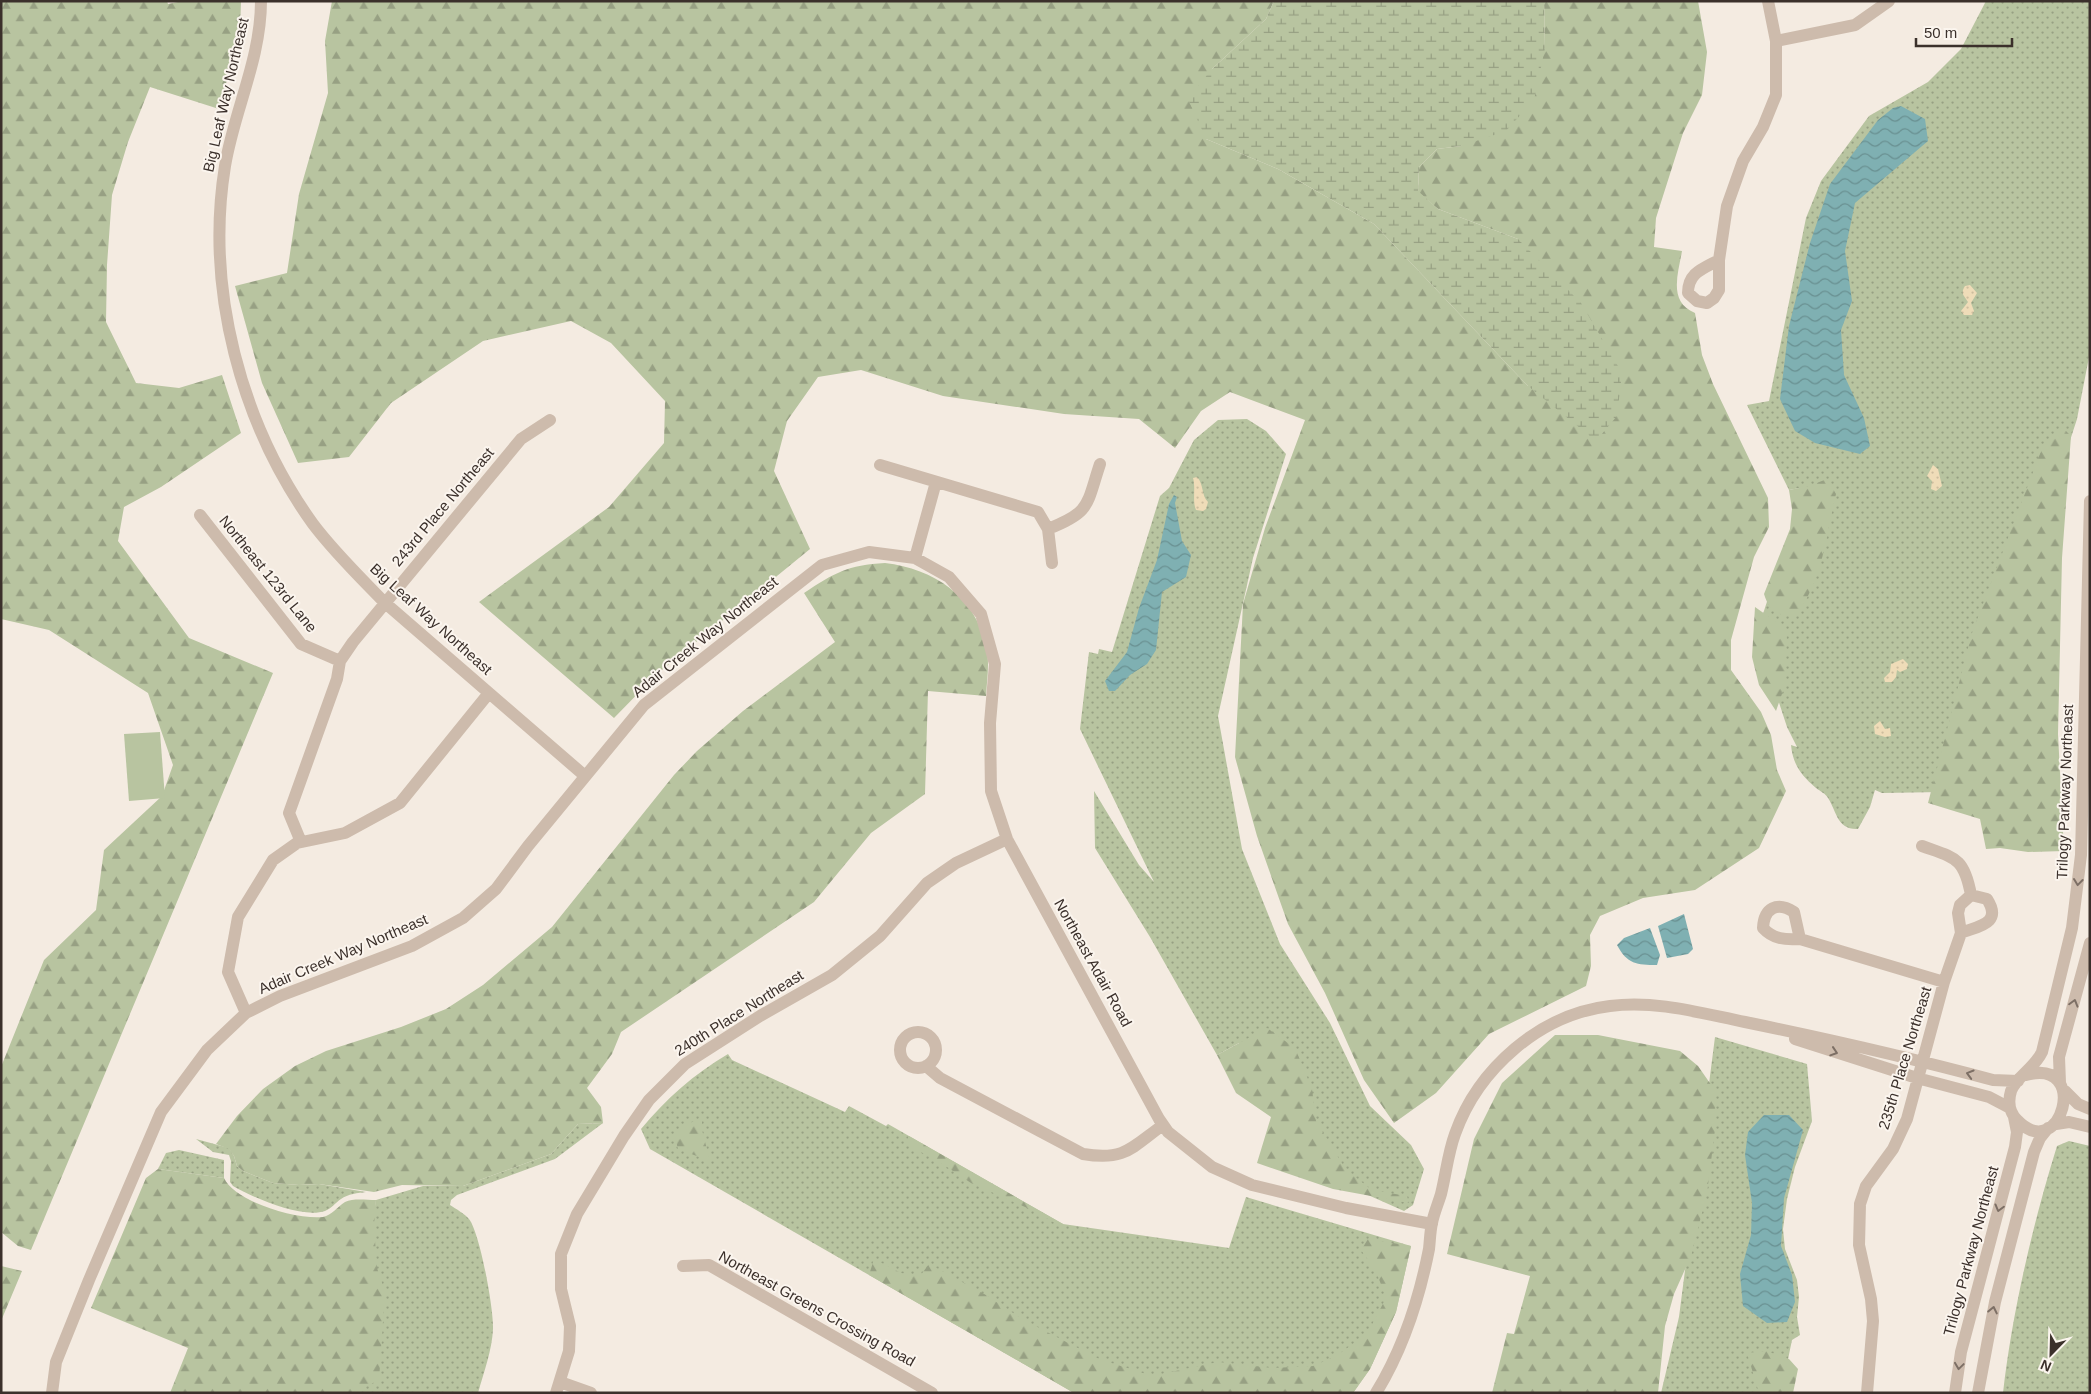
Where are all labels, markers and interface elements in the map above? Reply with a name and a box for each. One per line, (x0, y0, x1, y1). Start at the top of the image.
street label: Big Leaf Way Northeast (199, 15, 252, 174)
scale bar (1916, 15, 2012, 47)
text: 50 m (1924, 24, 1957, 41)
street label: 243rd Place Northeast (388, 443, 498, 569)
street label: Northeast 123rd Lane (216, 512, 321, 635)
street label: Big Leaf Way Northeast (367, 559, 496, 678)
street label: Adair Creek Way Northeast (629, 572, 781, 700)
street label: Trilogy Parkway Northeast (2053, 703, 2076, 880)
one-way arrow (2073, 879, 2084, 887)
street label: Northeast Adair Road (1051, 896, 1136, 1030)
street label: Adair Creek Way Northeast (256, 910, 431, 997)
street label: 240th Place Northeast (671, 966, 807, 1059)
street label: 235th Place Northeast (1875, 984, 1935, 1131)
one-way arrow (2069, 999, 2079, 1007)
one-way arrow (1829, 1046, 1838, 1056)
one-way arrow (1966, 1069, 1974, 1080)
street label: Trilogy Parkway Northeast (1940, 1163, 2002, 1338)
one-way arrow (1994, 1204, 2005, 1212)
street label: Northeast Greens Crossing Road (716, 1247, 918, 1370)
one-way arrow (1987, 1306, 1998, 1315)
north arrow (2026, 1329, 2076, 1379)
text: N (2038, 1357, 2054, 1375)
one-way arrow (1955, 1361, 1965, 1370)

